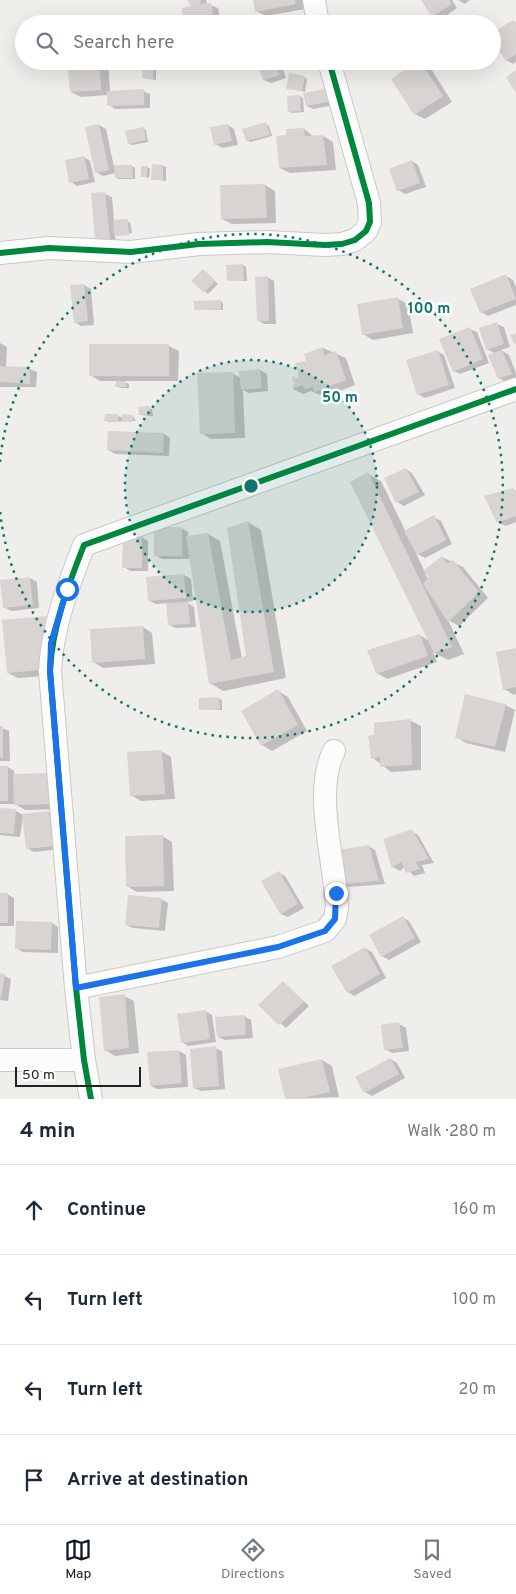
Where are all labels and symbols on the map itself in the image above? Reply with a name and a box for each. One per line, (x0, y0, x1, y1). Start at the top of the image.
text: 100 m (408, 300, 450, 319)
text: 50 m (322, 389, 358, 408)
centre of rings (242, 477, 260, 495)
route start (56, 578, 79, 601)
route end (325, 882, 348, 905)
scale bar (15, 1064, 141, 1087)

